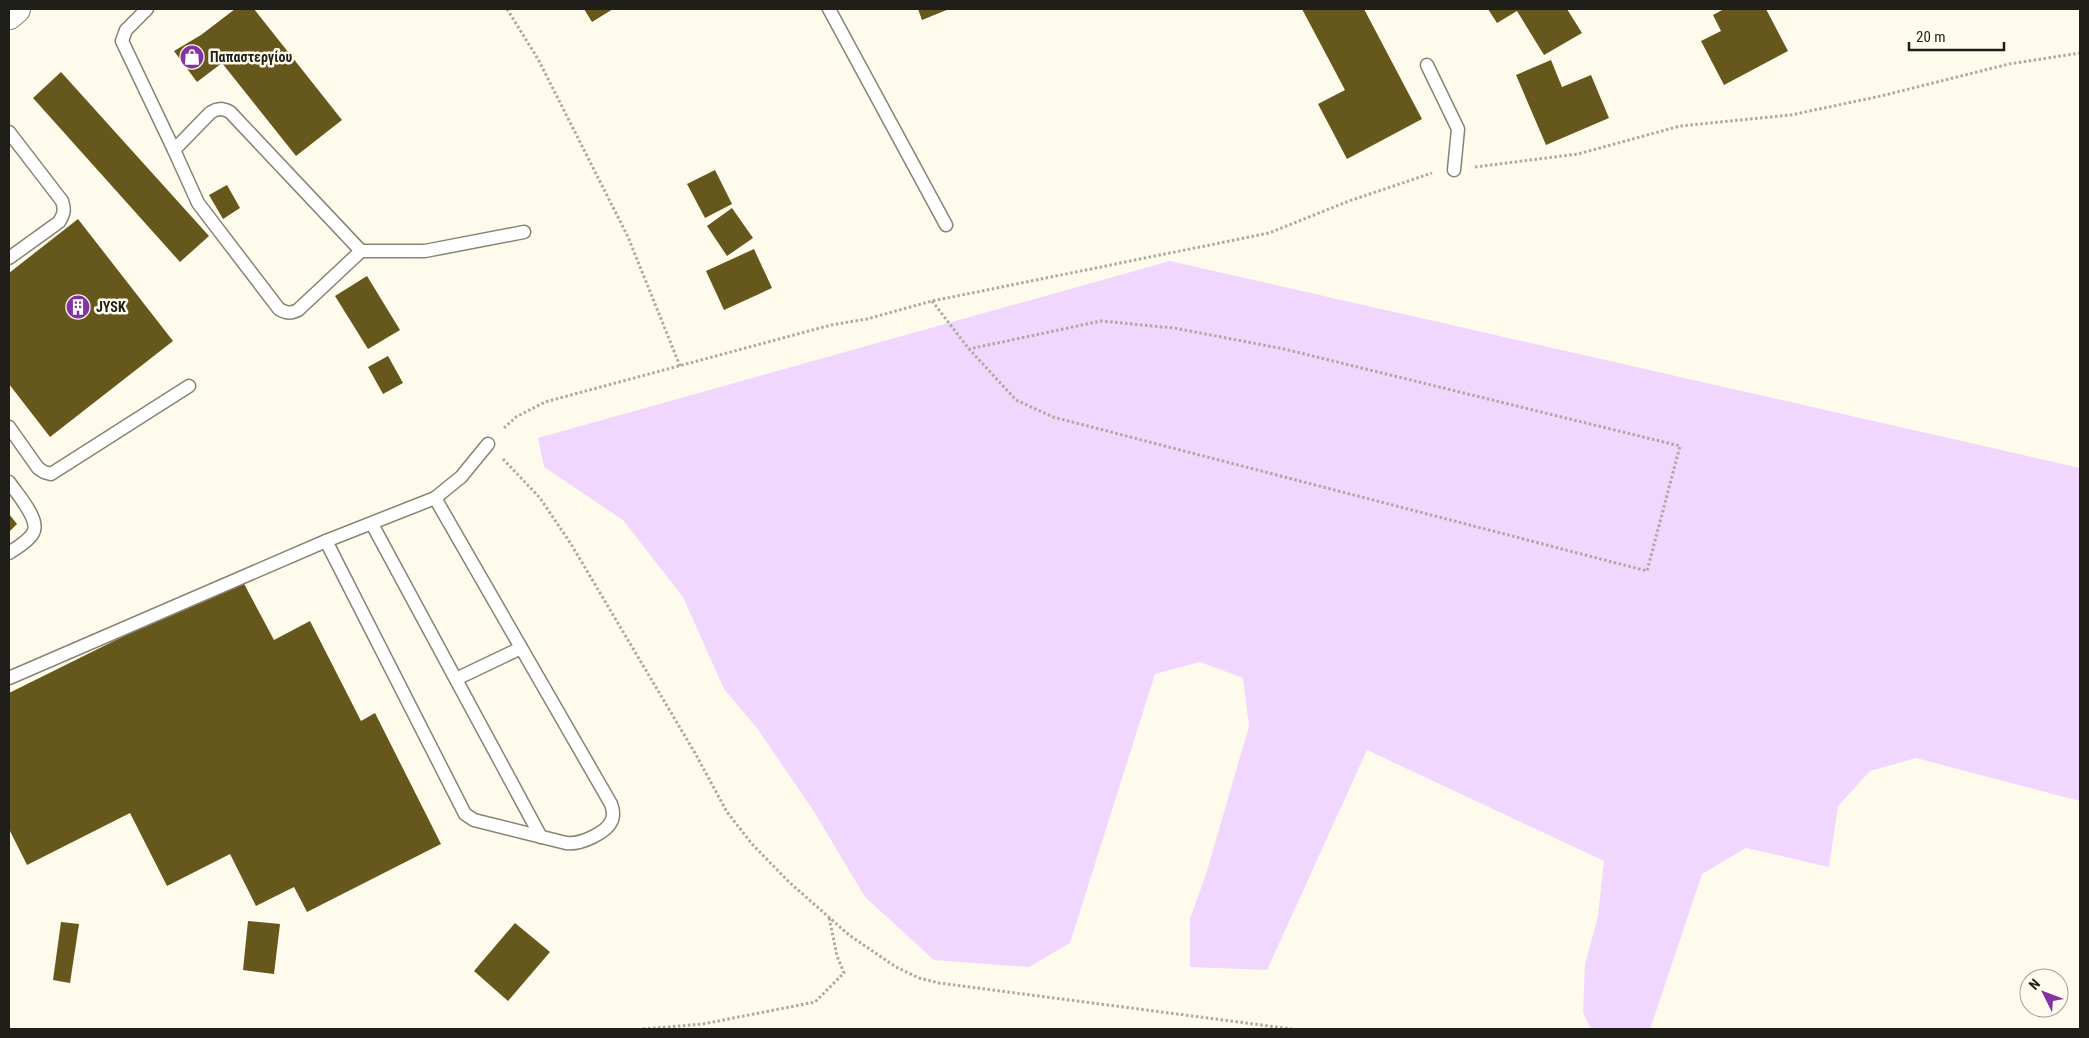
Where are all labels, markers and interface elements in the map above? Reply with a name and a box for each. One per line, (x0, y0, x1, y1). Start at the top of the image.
scale bar (1909, 20, 2004, 52)
text: 20 m (1916, 28, 1946, 46)
shop icon: Παπαστεργίου (179, 44, 205, 70)
place label: Παπαστεργίου (210, 49, 293, 65)
building icon: JYSK (65, 294, 91, 320)
place label: JYSK (96, 299, 126, 315)
north arrow (2019, 968, 2069, 1018)
text: N (2026, 976, 2043, 993)

